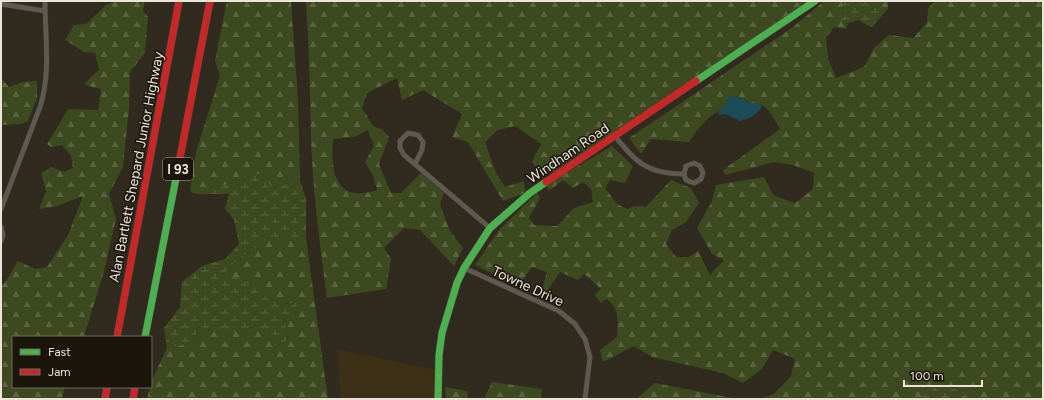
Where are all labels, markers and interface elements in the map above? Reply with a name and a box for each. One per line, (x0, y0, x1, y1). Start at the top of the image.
street label: Alan Bartlett Shepard Junior Highway (106, 50, 167, 284)
street label: Windham Road (524, 120, 613, 187)
road number: I 93 (163, 158, 193, 180)
street label: Towne Drive (489, 262, 567, 311)
legend (12, 336, 152, 388)
text: Fast (48, 345, 71, 359)
scale bar (904, 362, 982, 388)
text: Jam (48, 365, 71, 379)
text: 100 m (910, 369, 944, 383)

